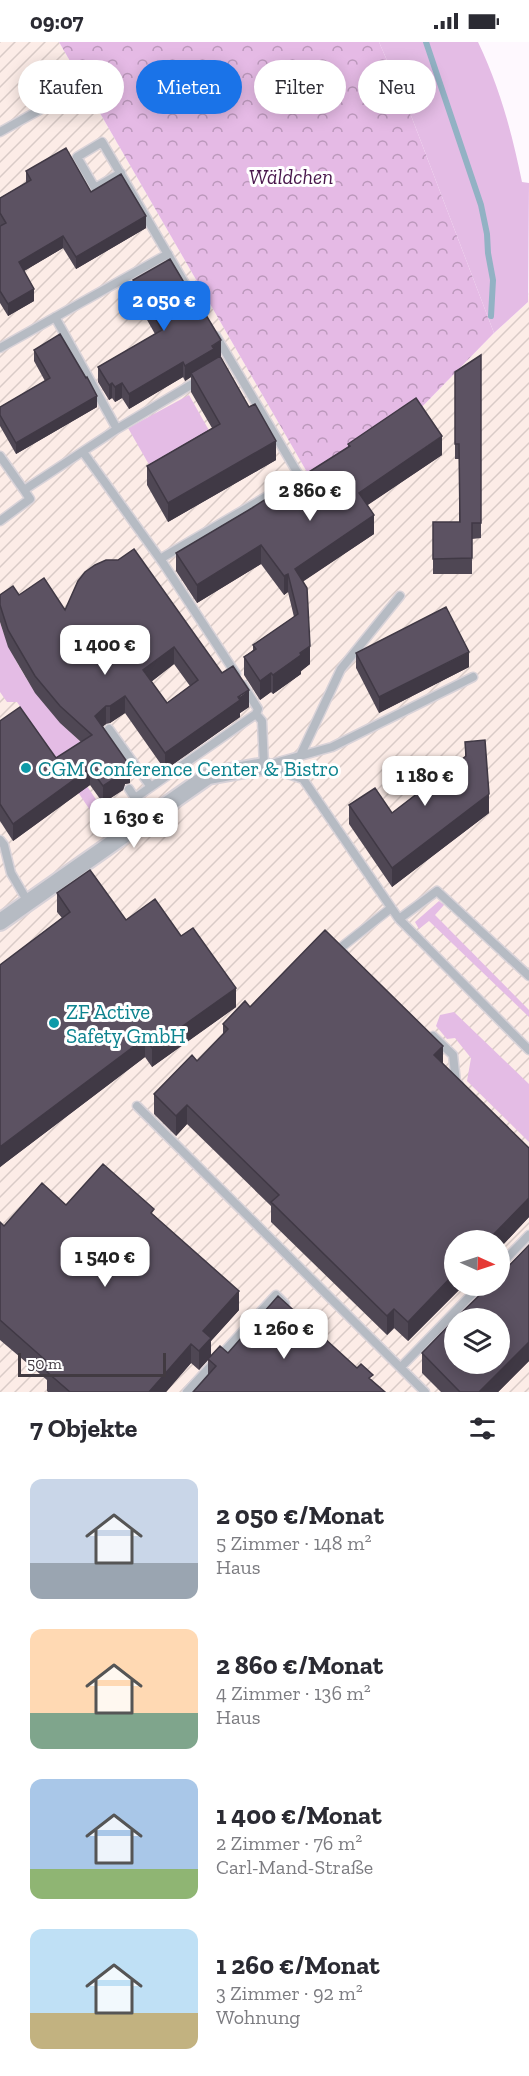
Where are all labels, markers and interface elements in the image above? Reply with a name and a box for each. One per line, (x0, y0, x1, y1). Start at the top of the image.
text: 09:07 (30, 8, 83, 35)
chip: Kaufen (18, 60, 124, 114)
chip: Mieten (136, 60, 242, 114)
chip: Filter (254, 60, 346, 114)
chip: Neu (358, 60, 436, 114)
park label: Wäldchen (249, 164, 333, 189)
pin: 2 050 € (109, 281, 219, 332)
text: 2 050 € (132, 288, 196, 312)
pin: 2 860 € (255, 471, 365, 522)
text: 2 860 € (278, 478, 342, 502)
pin: 1 400 € (50, 625, 160, 676)
text: 1 400 € (74, 632, 136, 656)
place label: CGM Conference Center & Bistro (38, 756, 339, 781)
pin: 1 180 € (370, 756, 480, 807)
marker: CGM Conference Center & Bistro (19, 761, 33, 775)
text: 1 180 € (396, 763, 454, 787)
pin: 1 630 € (79, 798, 189, 849)
text: 1 630 € (104, 805, 164, 829)
place label: ZF Active Safety GmbH (66, 999, 186, 1048)
marker: ZF Active Safety GmbH (47, 1016, 61, 1030)
north arrow (444, 1230, 510, 1296)
map controls (444, 1230, 510, 1374)
pin: 1 540 € (50, 1237, 160, 1288)
text: 1 540 € (75, 1244, 135, 1268)
button: layers (444, 1308, 510, 1374)
pin: 1 260 € (229, 1309, 339, 1360)
text: 1 260 € (254, 1316, 314, 1340)
scale bar (18, 1350, 166, 1378)
text: 50 m (27, 1354, 62, 1373)
text: 7 Objekte (30, 1412, 137, 1444)
icon: filters (466, 1412, 499, 1445)
text: 2 050 €/Monat (216, 1499, 384, 1531)
icon: home (78, 1503, 150, 1575)
text: 5 Zimmer · 148 m² (216, 1531, 371, 1555)
text: Haus (216, 1555, 261, 1579)
text: 2 860 €/Monat (216, 1649, 383, 1681)
icon: home (78, 1653, 150, 1725)
text: 4 Zimmer · 136 m² (216, 1681, 371, 1705)
text: Haus (216, 1705, 261, 1729)
text: 1 400 €/Monat (216, 1799, 382, 1831)
icon: home (78, 1803, 150, 1875)
text: 2 Zimmer · 76 m² (216, 1831, 362, 1855)
text: Carl-Mand-Straße (216, 1855, 373, 1879)
text: 1 260 €/Monat (216, 1949, 380, 1981)
icon: home (78, 1953, 150, 2025)
text: 3 Zimmer · 92 m² (216, 1981, 363, 2005)
text: Wohnung (216, 2005, 300, 2029)

